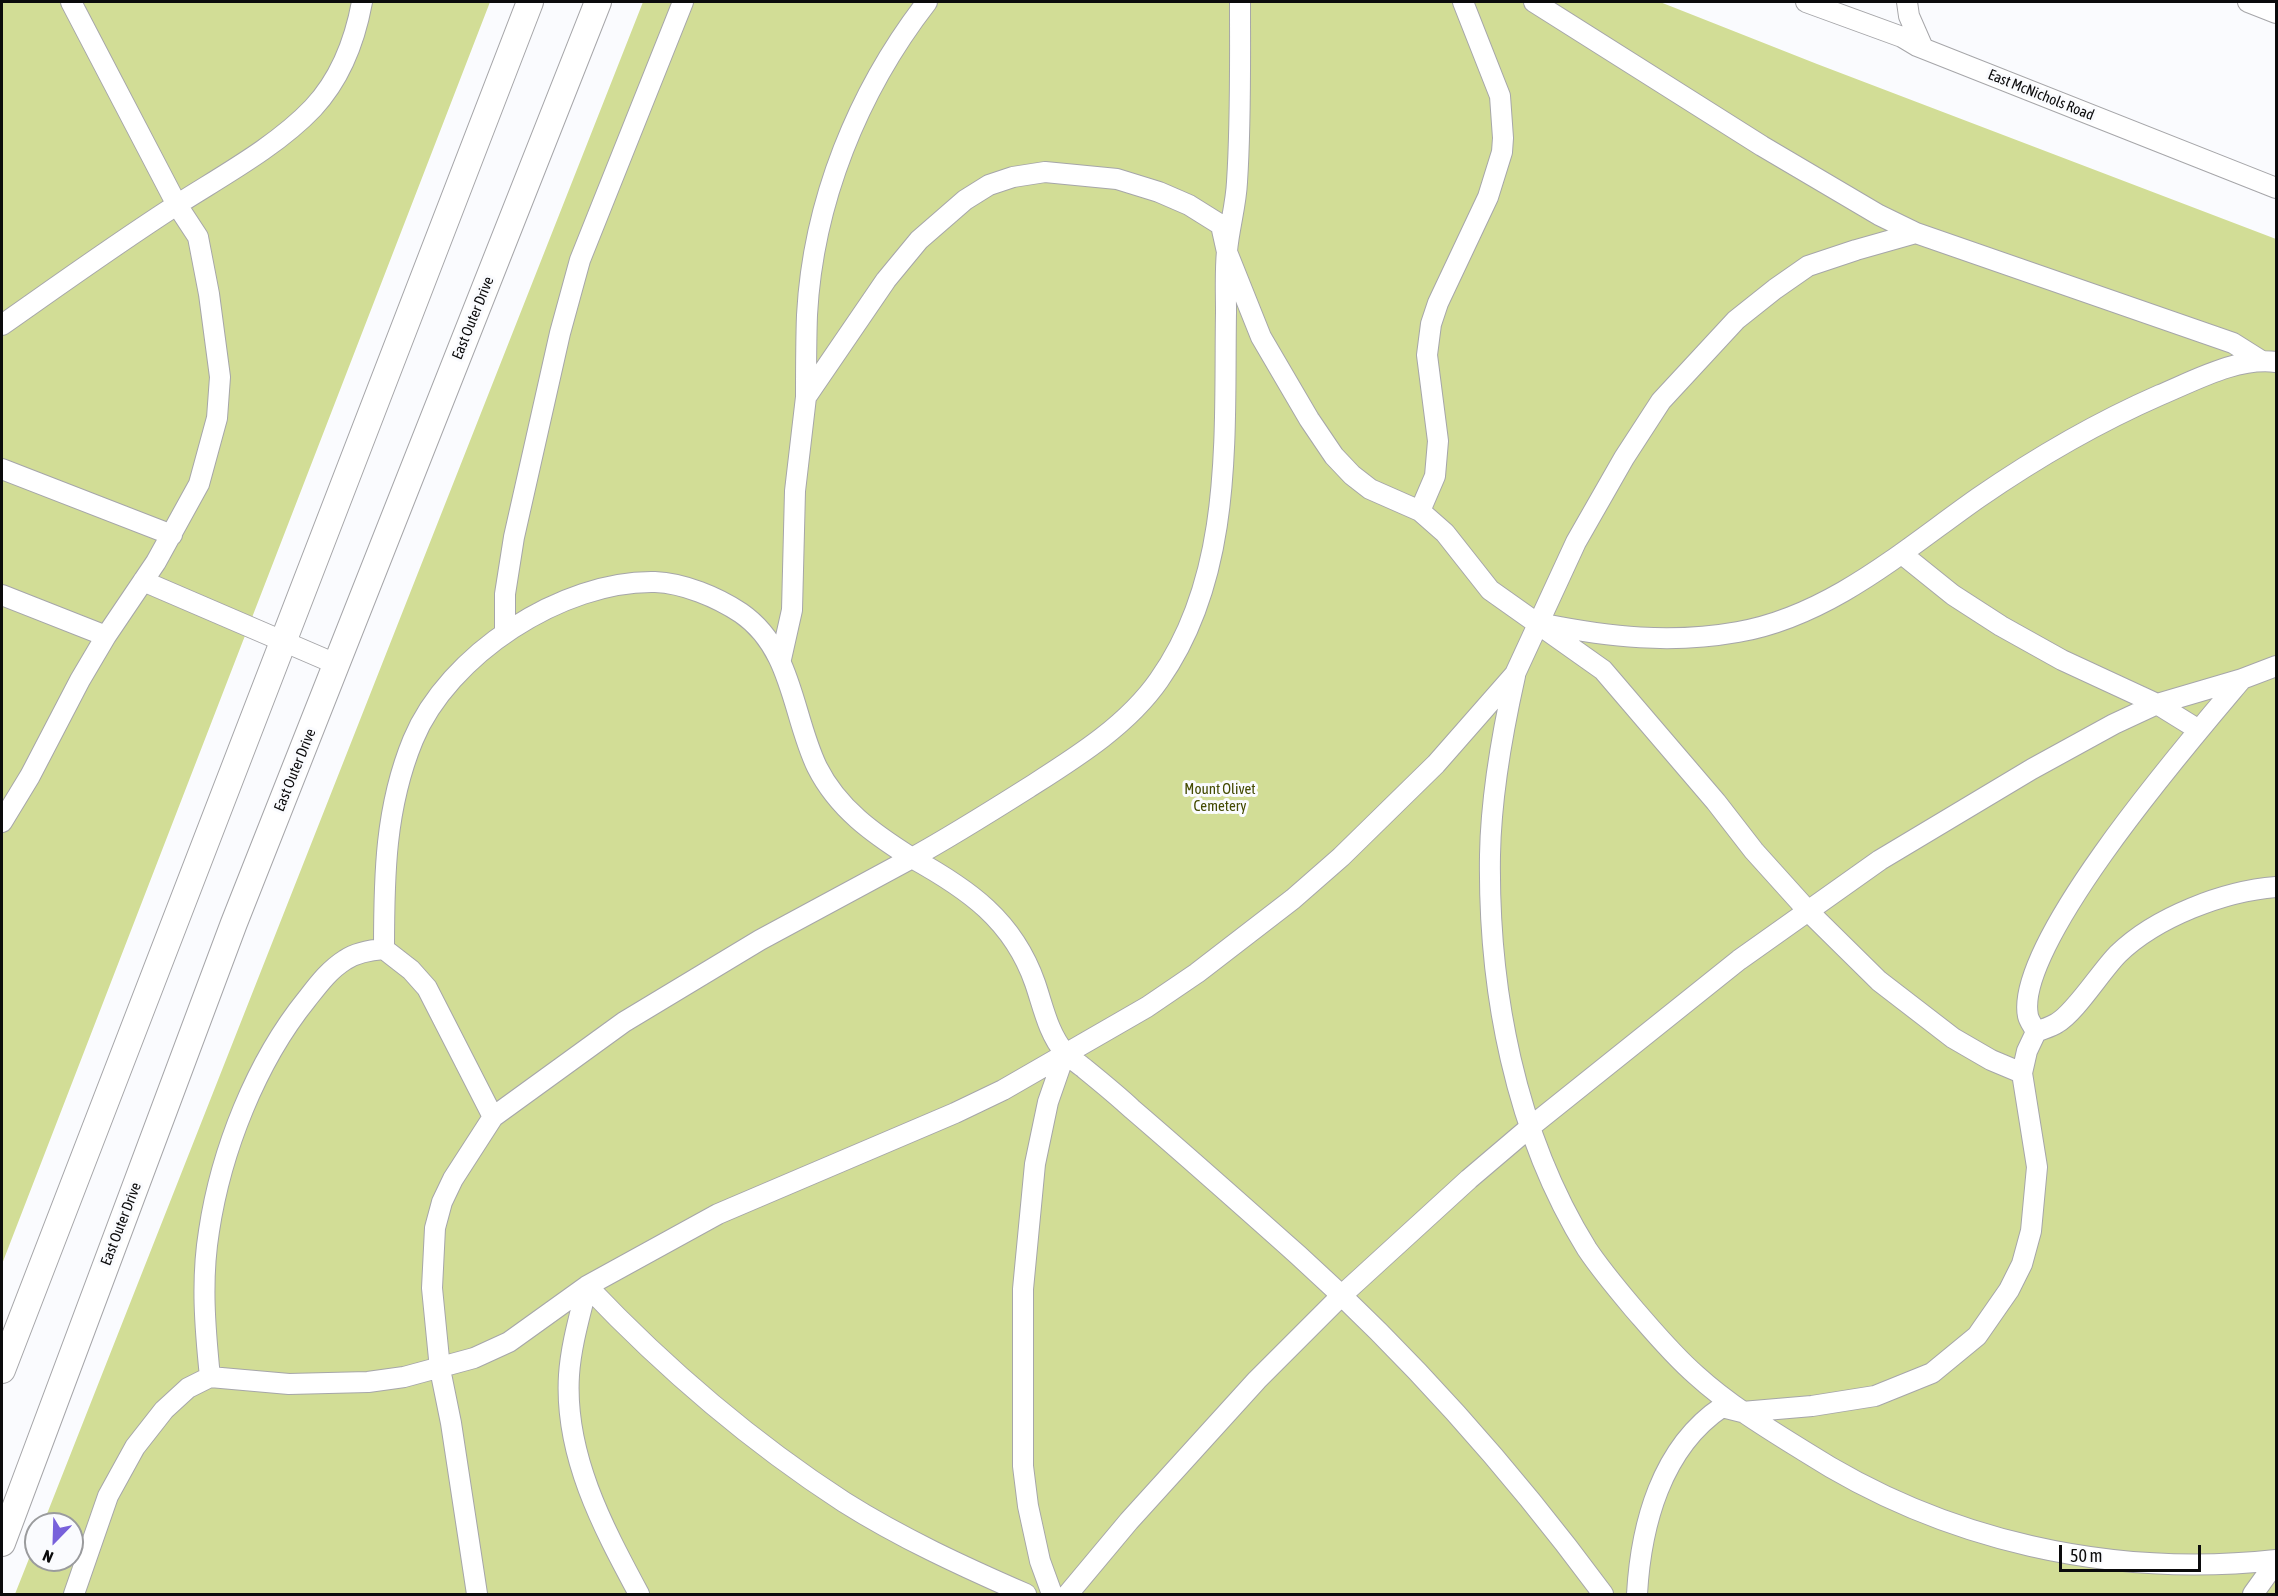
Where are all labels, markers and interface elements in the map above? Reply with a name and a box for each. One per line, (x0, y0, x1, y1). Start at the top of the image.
street label: East McNichols Road (1985, 66, 2097, 124)
street label: East Outer Drive (448, 274, 498, 362)
street label: East Outer Drive (270, 726, 320, 814)
park label: Mount Olivet Cemetery (1184, 780, 1256, 815)
street label: East Outer Drive (97, 1180, 145, 1268)
north arrow (24, 1512, 84, 1572)
scale bar (2062, 1533, 2204, 1571)
text: 50 m (2070, 1545, 2102, 1566)
text: N (40, 1547, 56, 1567)

